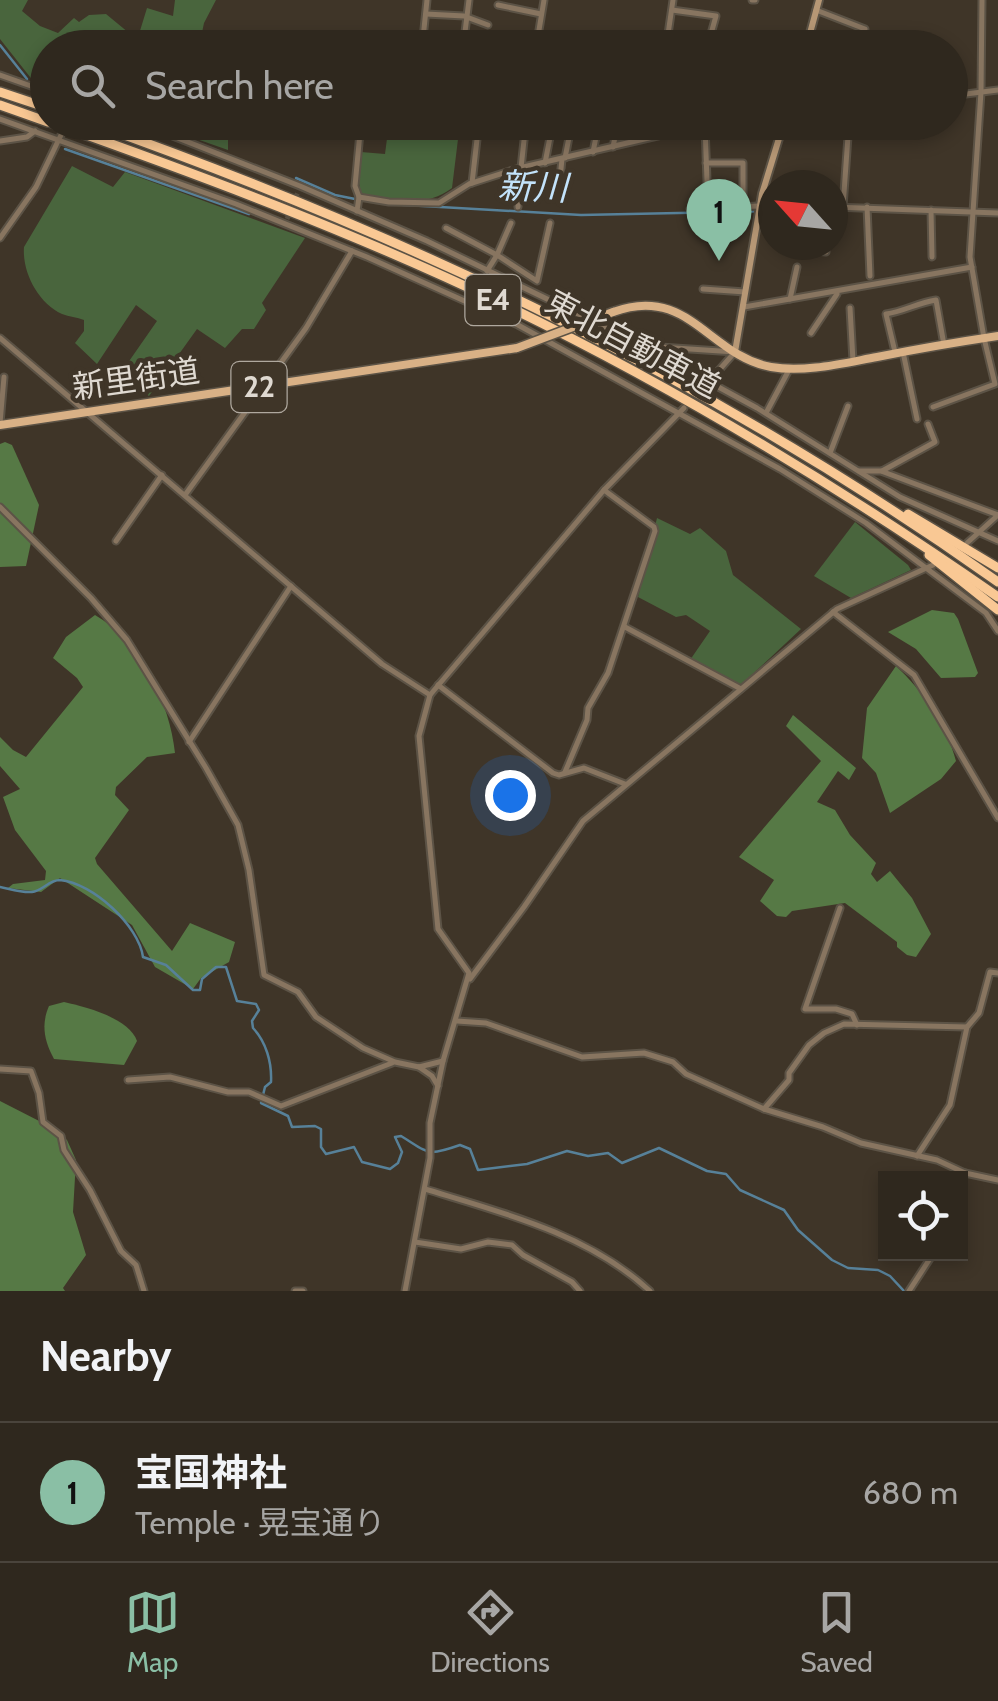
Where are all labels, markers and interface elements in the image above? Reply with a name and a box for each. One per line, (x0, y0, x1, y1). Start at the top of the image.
search box (30, 30, 968, 140)
icon: search (65, 58, 120, 113)
text: Search here (145, 62, 334, 109)
water label: 新川 (497, 164, 573, 209)
north arrow (758, 170, 848, 260)
pin: 1 (686, 178, 752, 261)
road number: E4 (466, 275, 520, 325)
street label: 東北自動車道 (539, 281, 727, 406)
street label: 新里街道 (70, 350, 202, 407)
road number: 22 (232, 362, 286, 412)
your location (485, 770, 536, 821)
map controls (878, 1171, 968, 1261)
button: locate (878, 1171, 968, 1261)
text: Nearby (40, 1330, 172, 1382)
text: 宝国神社 (135, 1449, 287, 1496)
text: 1 (67, 1473, 78, 1512)
text: 680 m (863, 1473, 958, 1512)
text: Temple · 晃宝通り (135, 1503, 386, 1542)
tab: Map (125, 1585, 180, 1679)
tab: Directions (430, 1585, 550, 1679)
tab: Saved (800, 1585, 873, 1679)

